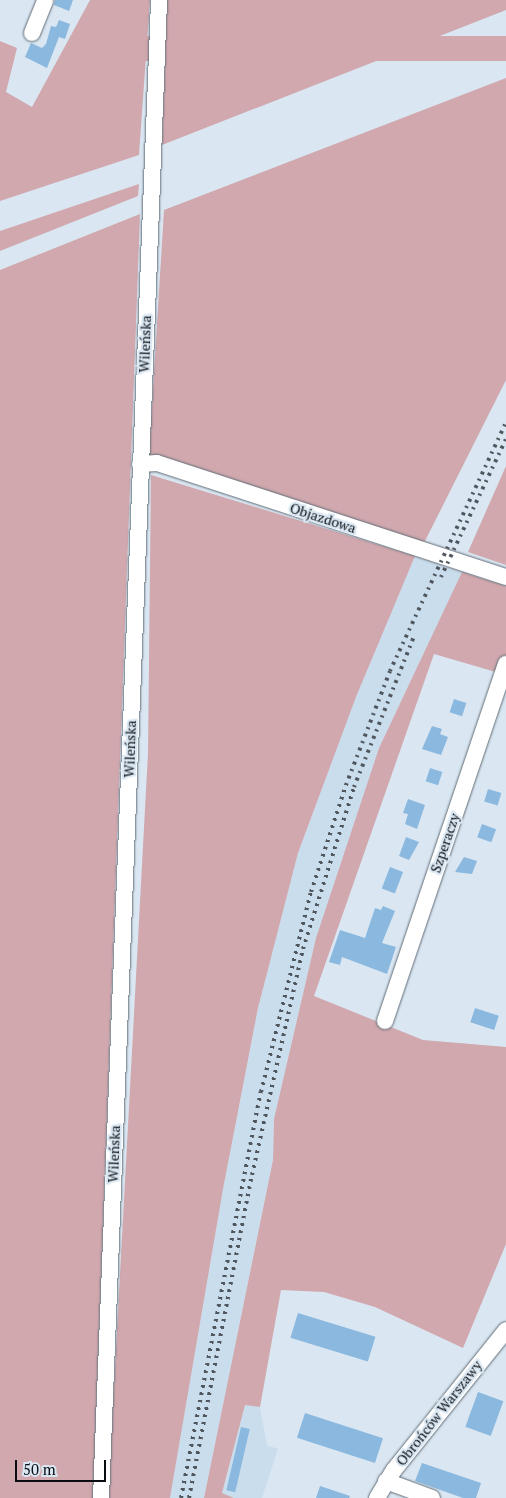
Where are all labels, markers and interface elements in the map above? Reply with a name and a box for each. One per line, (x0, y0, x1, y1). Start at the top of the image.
street label: Wileńska (136, 315, 154, 373)
street label: Objazdowa (288, 499, 358, 537)
street label: Wileńska (121, 720, 139, 778)
street label: Szperaczy (427, 811, 463, 875)
street label: Wileńska (105, 1125, 123, 1183)
street label: Obrońców Warszawy (393, 1357, 485, 1469)
scale bar (18, 1450, 109, 1482)
text: 50 m (23, 1459, 56, 1479)

